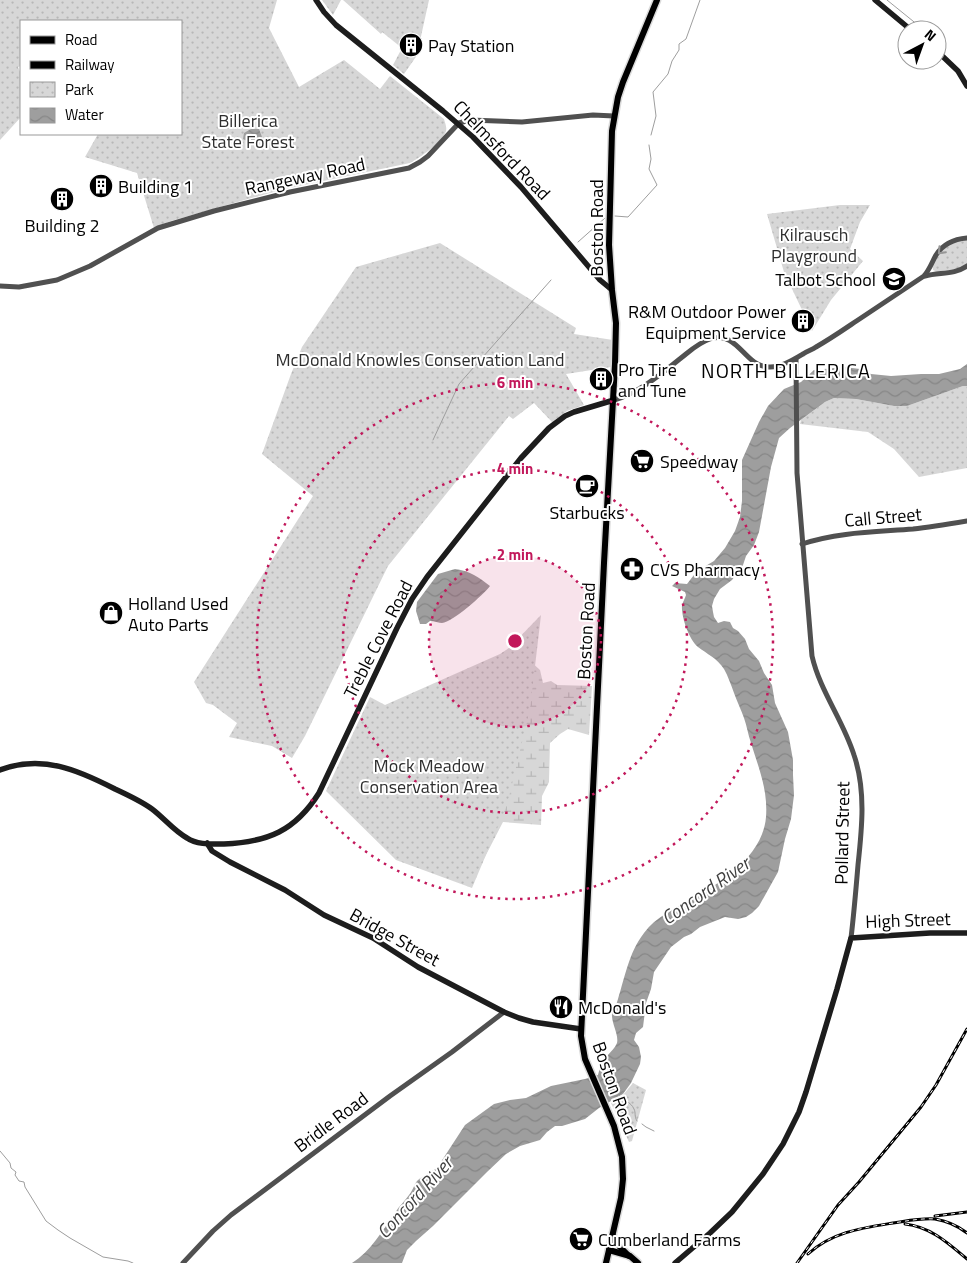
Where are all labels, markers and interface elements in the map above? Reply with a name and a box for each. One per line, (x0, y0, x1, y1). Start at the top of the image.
legend (20, 20, 182, 135)
north arrow (897, 20, 947, 70)
text: N (920, 24, 941, 46)
text: Road (65, 28, 97, 51)
building icon: Pay Station (398, 32, 424, 58)
place label: Pay Station (428, 32, 515, 59)
text: Railway (65, 53, 115, 76)
text: Park (65, 78, 94, 101)
street label: Chelmsford Road (447, 94, 557, 206)
text: Water (65, 103, 104, 126)
park label: Billerica State Forest (202, 107, 295, 155)
street label: Rangeway Road (242, 150, 368, 202)
building icon: Building 1 (88, 173, 114, 199)
place label: Building 1 (118, 173, 193, 200)
street label: Boston Road (583, 179, 610, 277)
building icon: Building 2 (49, 186, 75, 212)
place label: Building 2 (24, 212, 100, 239)
park label: Kilrausch Playground (771, 221, 857, 269)
one-way arrow (938, 245, 947, 254)
place label: Talbot School (775, 266, 876, 293)
school or university icon: Talbot School (881, 266, 907, 292)
place label: R&M Outdoor Power Equipment Service (628, 298, 786, 346)
building icon: R&M Outdoor Power Equipment Service (790, 308, 816, 334)
park label: McDonald Knowles Conservation Land (275, 346, 565, 373)
district label: NORTH BILLERICA (701, 355, 871, 386)
place label: Pro Tire and Tune (618, 356, 686, 404)
building icon: Pro Tire and Tune (588, 366, 614, 392)
text: 6 min (497, 371, 533, 394)
supermarket icon: Speedway (629, 448, 655, 474)
place label: Speedway (660, 448, 738, 475)
text: 4 min (497, 457, 533, 480)
cafe icon: Starbucks (574, 473, 600, 499)
place label: Starbucks (549, 499, 625, 526)
street label: Call Street (843, 500, 923, 534)
text: 2 min (497, 543, 533, 566)
pharmacy icon: CVS Pharmacy (619, 556, 645, 582)
place label: CVS Pharmacy (650, 556, 760, 583)
street label: Treble Cove Road (337, 575, 419, 703)
street label: Boston Road (570, 582, 602, 680)
place label: Holland Used Auto Parts (128, 590, 229, 638)
shop icon: Holland Used Auto Parts (98, 600, 124, 626)
centre of rings (506, 632, 524, 650)
park label: Mock Meadow Conservation Area (360, 752, 498, 800)
street label: Pollard Street (828, 780, 856, 885)
water label: Concord River (655, 848, 757, 931)
street label: Bridge Street (345, 901, 446, 973)
street label: High Street (865, 905, 952, 935)
restaurant icon: McDonald's (548, 994, 574, 1020)
place label: McDonald's (578, 994, 666, 1021)
street label: Boston Road (586, 1038, 644, 1138)
street label: Bridle Road (288, 1085, 374, 1159)
water label: Concord River (369, 1148, 460, 1245)
supermarket icon: Cumberland Farms (568, 1226, 594, 1252)
place label: Cumberland Farms (598, 1226, 741, 1253)

